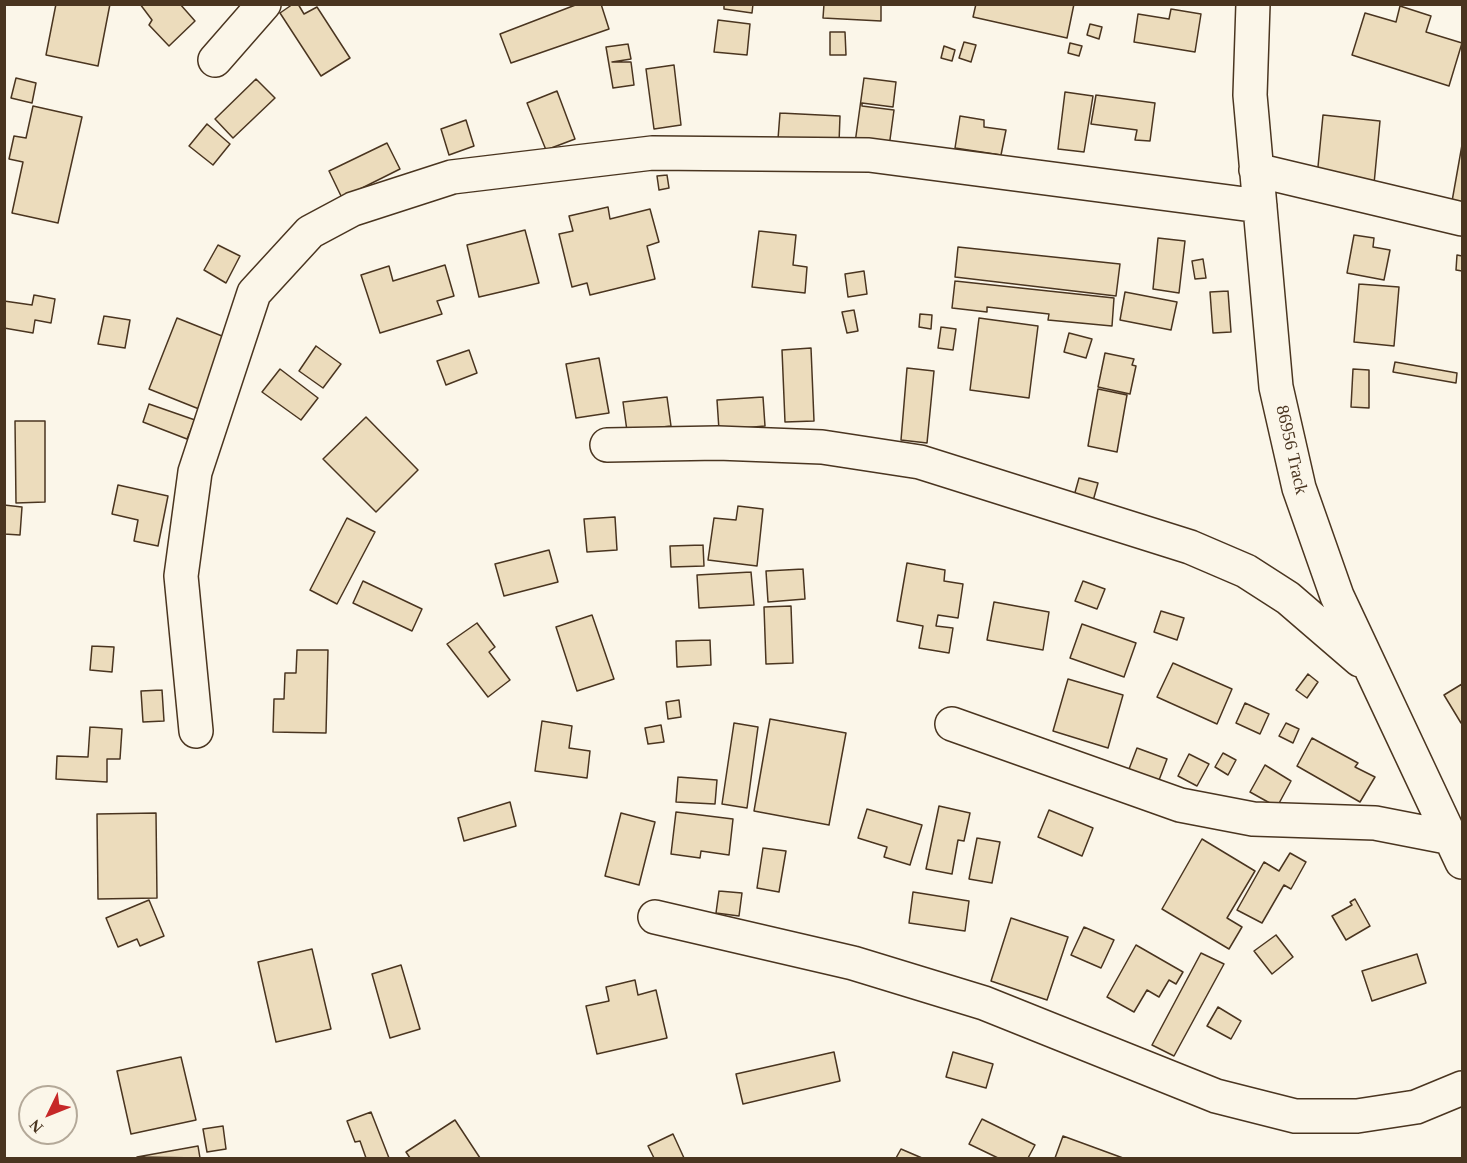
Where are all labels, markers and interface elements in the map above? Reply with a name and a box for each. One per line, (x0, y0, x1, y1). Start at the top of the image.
street label: 86956 Track (1270, 403, 1312, 497)
north arrow (18, 1085, 78, 1145)
text: N (26, 1116, 46, 1136)

